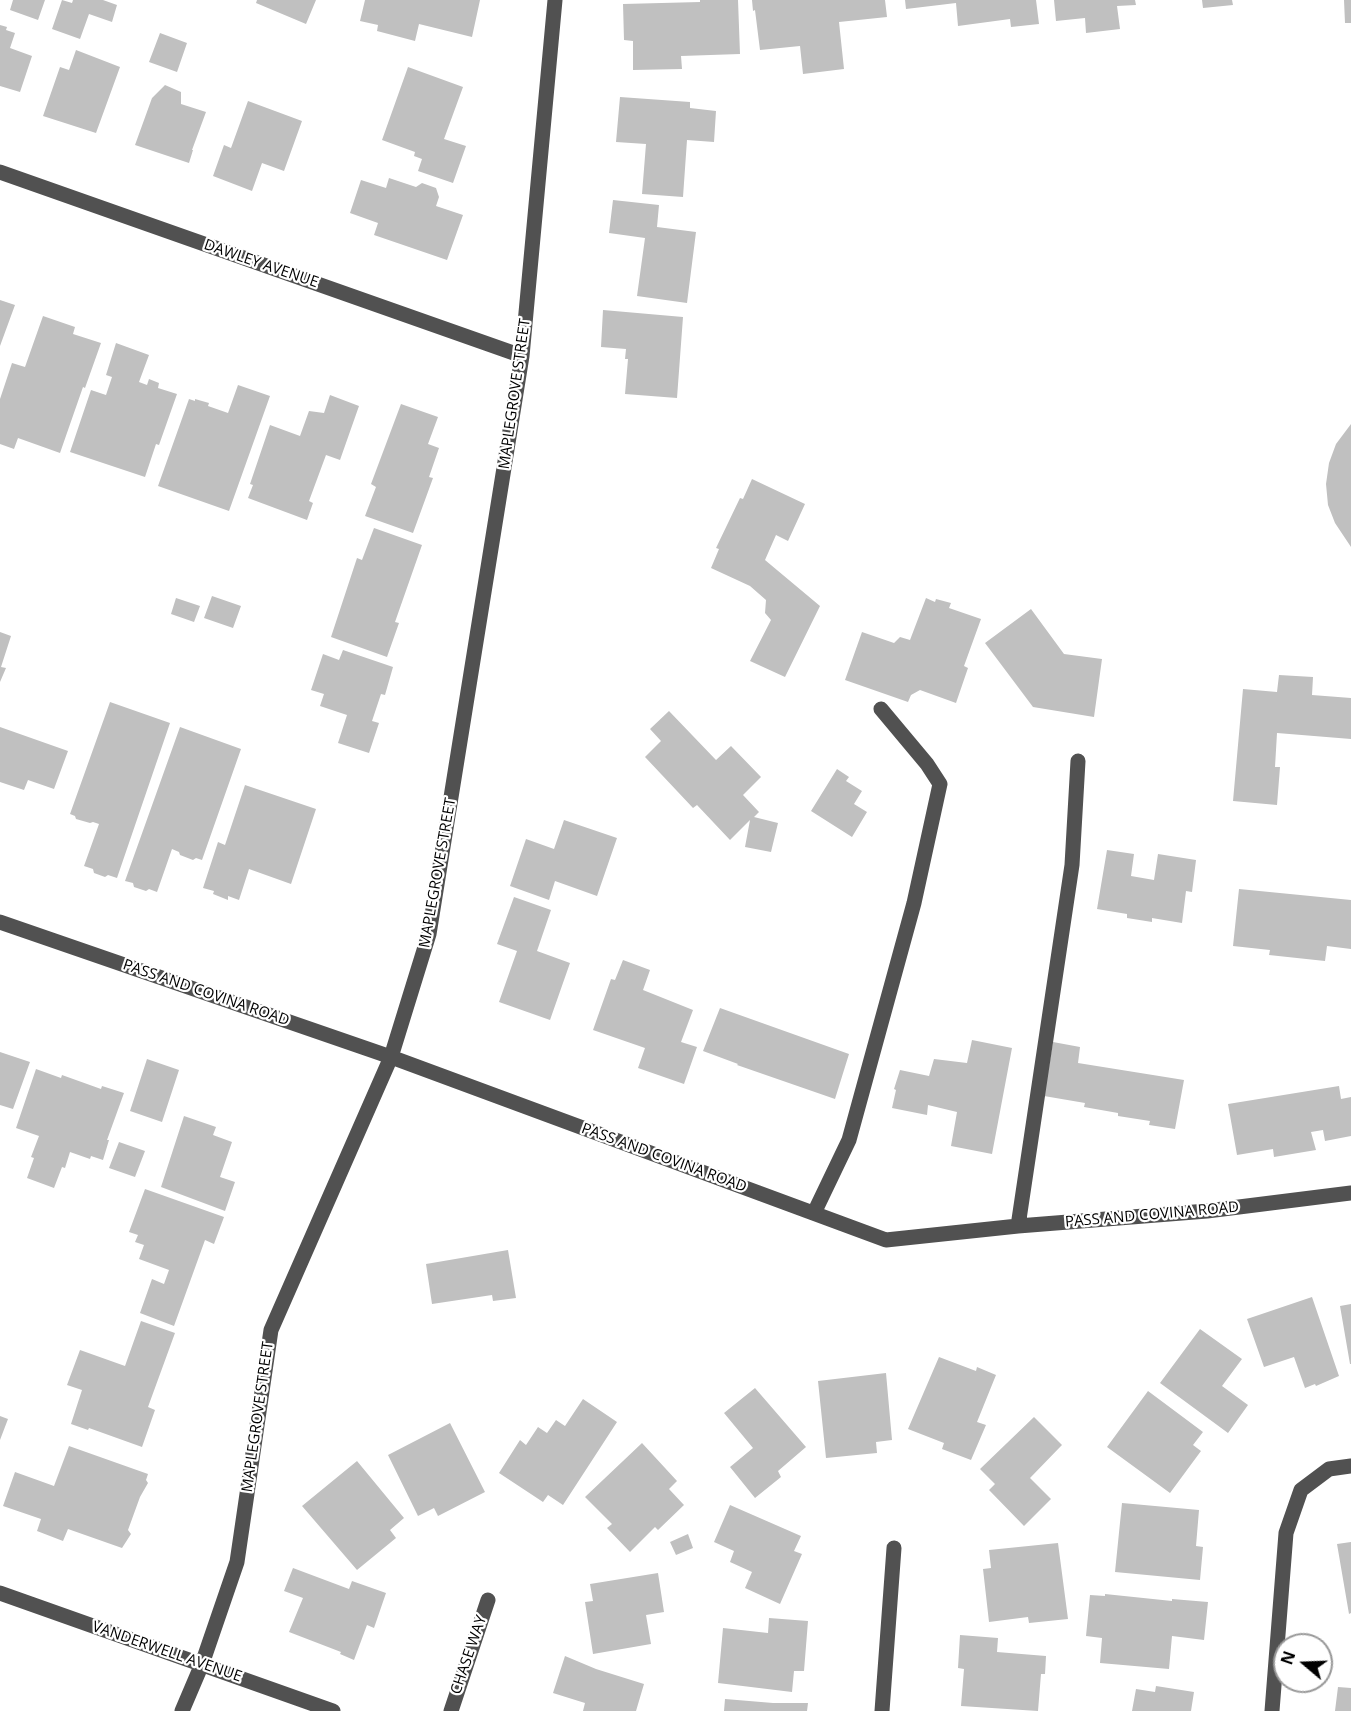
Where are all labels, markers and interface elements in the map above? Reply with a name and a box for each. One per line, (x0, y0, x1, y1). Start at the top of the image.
street label: DAWLEY AVENUE (201, 236, 321, 292)
street label: MAPLEGROVE STREET (496, 318, 534, 470)
street label: MAPLEGROVE STREET (416, 797, 460, 949)
street label: PASS AND COVINA ROAD (121, 956, 291, 1030)
street label: PASS AND COVINA ROAD (579, 1120, 749, 1196)
street label: PASS AND COVINA ROAD (1064, 1198, 1240, 1232)
street label: MAPLEGROVE STREET (239, 1341, 277, 1493)
street label: CHASE WAY (447, 1613, 491, 1697)
street label: VANDERWELL AVENUE (90, 1618, 244, 1686)
north arrow (1273, 1633, 1333, 1693)
text: N (1275, 1648, 1300, 1668)

